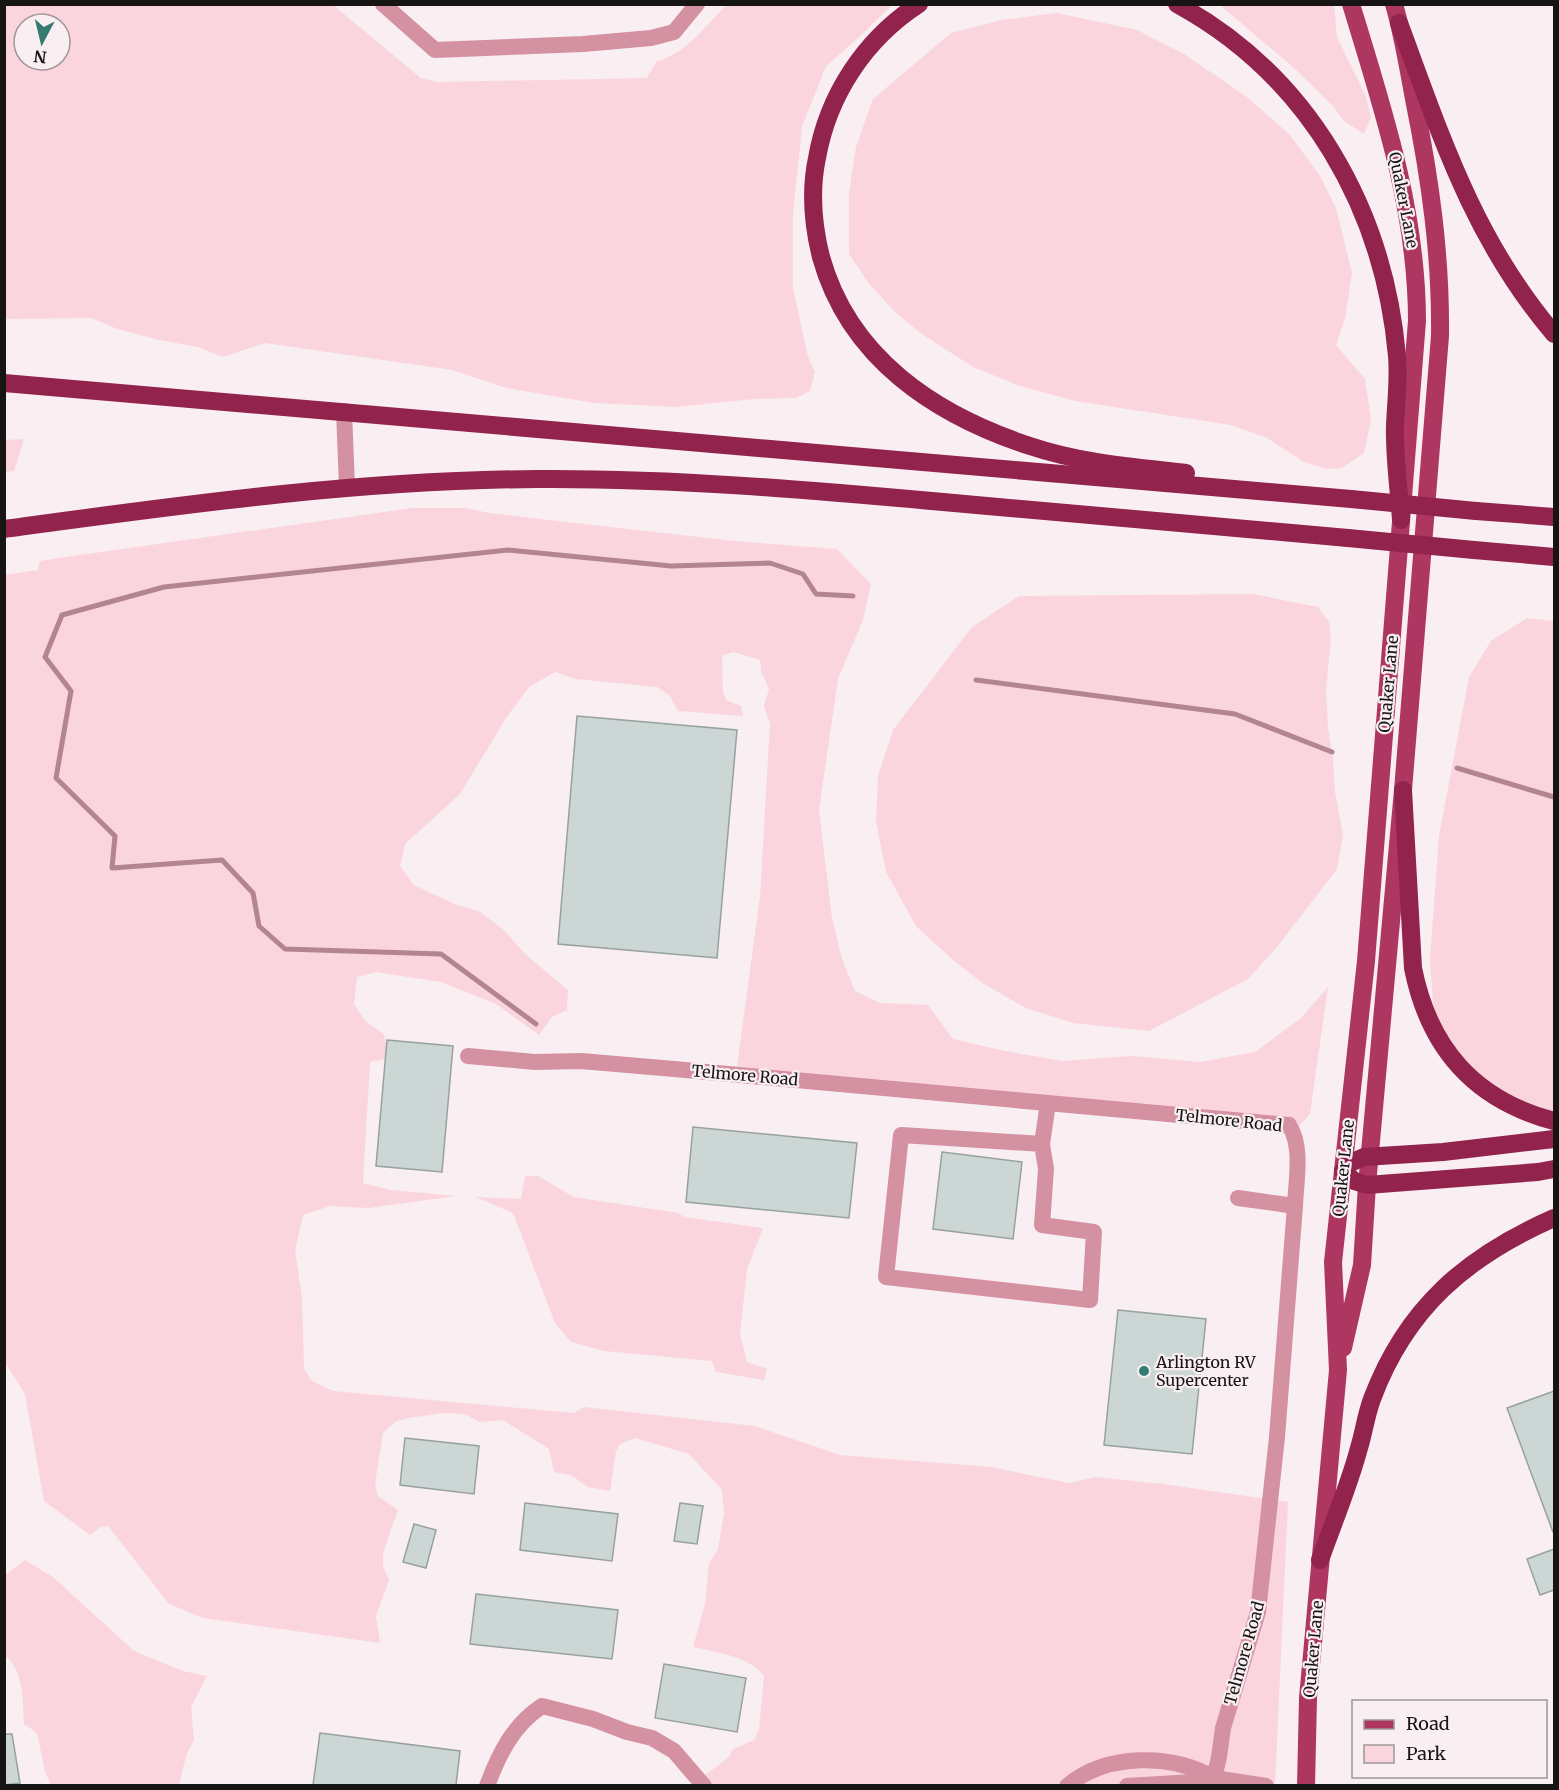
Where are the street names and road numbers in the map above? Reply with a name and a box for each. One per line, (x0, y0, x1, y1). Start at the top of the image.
street label: Quaker Lane (1385, 150, 1423, 250)
street label: Quaker Lane (1374, 635, 1402, 733)
street label: Telmore Road (691, 1060, 799, 1090)
street label: Telmore Road (1175, 1104, 1284, 1136)
street label: Quaker Lane (1328, 1118, 1358, 1218)
street label: Telmore Road (1220, 1599, 1268, 1707)
street label: Quaker Lane (1299, 1600, 1327, 1698)

